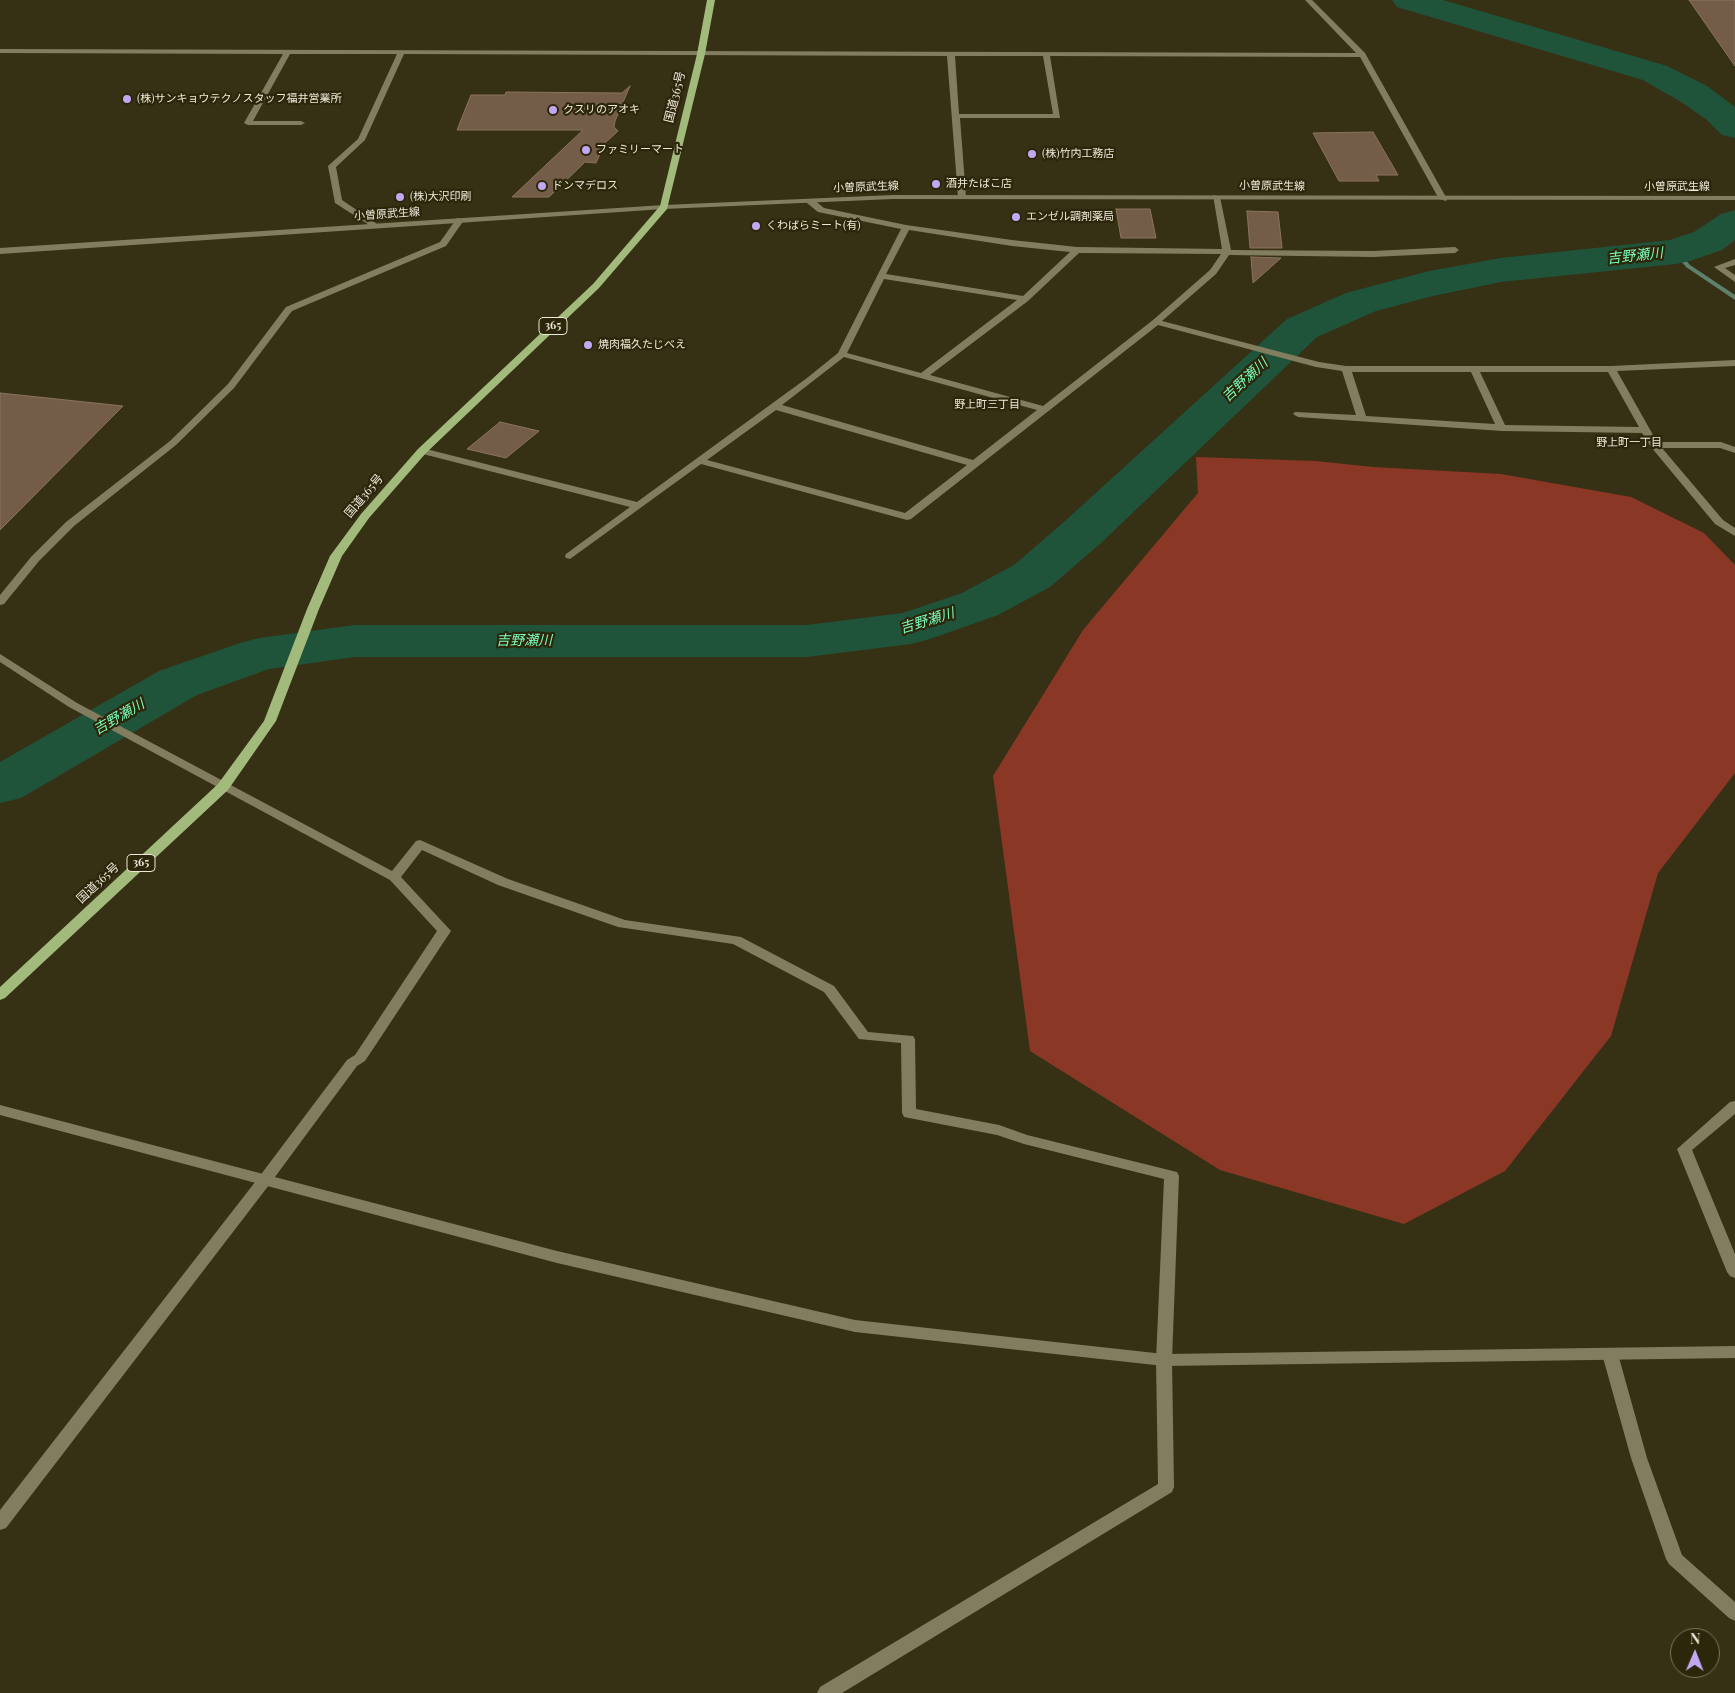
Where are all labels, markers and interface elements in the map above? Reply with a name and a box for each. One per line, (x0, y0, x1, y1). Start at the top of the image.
street label: 国道365号 (662, 70, 688, 124)
place label: (株)サンキョウテクノスタッフ福井営業所 (137, 92, 341, 106)
marker: (株)サンキョウテクノスタッフ福井営業所 (121, 93, 133, 105)
place label: クスリのアオキ (563, 103, 640, 117)
marker: クスリのアオキ (547, 104, 559, 116)
place label: ファミリーマート (596, 143, 684, 157)
marker: ファミリーマート (580, 144, 592, 156)
place label: (株)竹内工務店 (1042, 147, 1114, 161)
marker: (株)竹内工務店 (1026, 148, 1038, 160)
place label: 酒井たばこ店 (946, 177, 1012, 191)
marker: 酒井たばこ店 (930, 178, 942, 190)
place label: ドンマデロス (552, 179, 618, 193)
street label: 小曽原武生線 (833, 179, 899, 195)
street label: 小曽原武生線 (1239, 179, 1305, 193)
marker: ドンマデロス (536, 180, 548, 192)
street label: 小曽原武生線 (1644, 180, 1710, 194)
place label: (株)大沢印刷 (410, 190, 471, 204)
marker: (株)大沢印刷 (394, 191, 406, 203)
street label: 小曽原武生線 (354, 205, 420, 223)
place label: エンゼル調剤薬局 (1026, 210, 1114, 224)
marker: エンゼル調剤薬局 (1010, 211, 1022, 223)
place label: くわばらミート(有) (766, 219, 860, 233)
marker: くわばらミート(有) (750, 220, 762, 232)
water label: 吉野瀬川 (1606, 245, 1664, 267)
road number: 365 (539, 318, 567, 334)
place label: 焼肉福久たじべえ (598, 338, 686, 352)
marker: 焼肉福久たじべえ (582, 339, 594, 351)
water label: 吉野瀬川 (1219, 355, 1271, 405)
district label: 野上町三丁目 (954, 398, 1020, 412)
district label: 野上町一丁目 (1596, 436, 1662, 450)
street label: 国道365号 (342, 471, 386, 521)
water label: 吉野瀬川 (898, 605, 956, 637)
water label: 吉野瀬川 (496, 633, 552, 649)
water label: 吉野瀬川 (91, 696, 147, 738)
road number: 365 (127, 854, 155, 871)
street label: 国道365号 (74, 860, 122, 906)
north arrow (1670, 1628, 1720, 1678)
text: N (1690, 1629, 1700, 1648)

